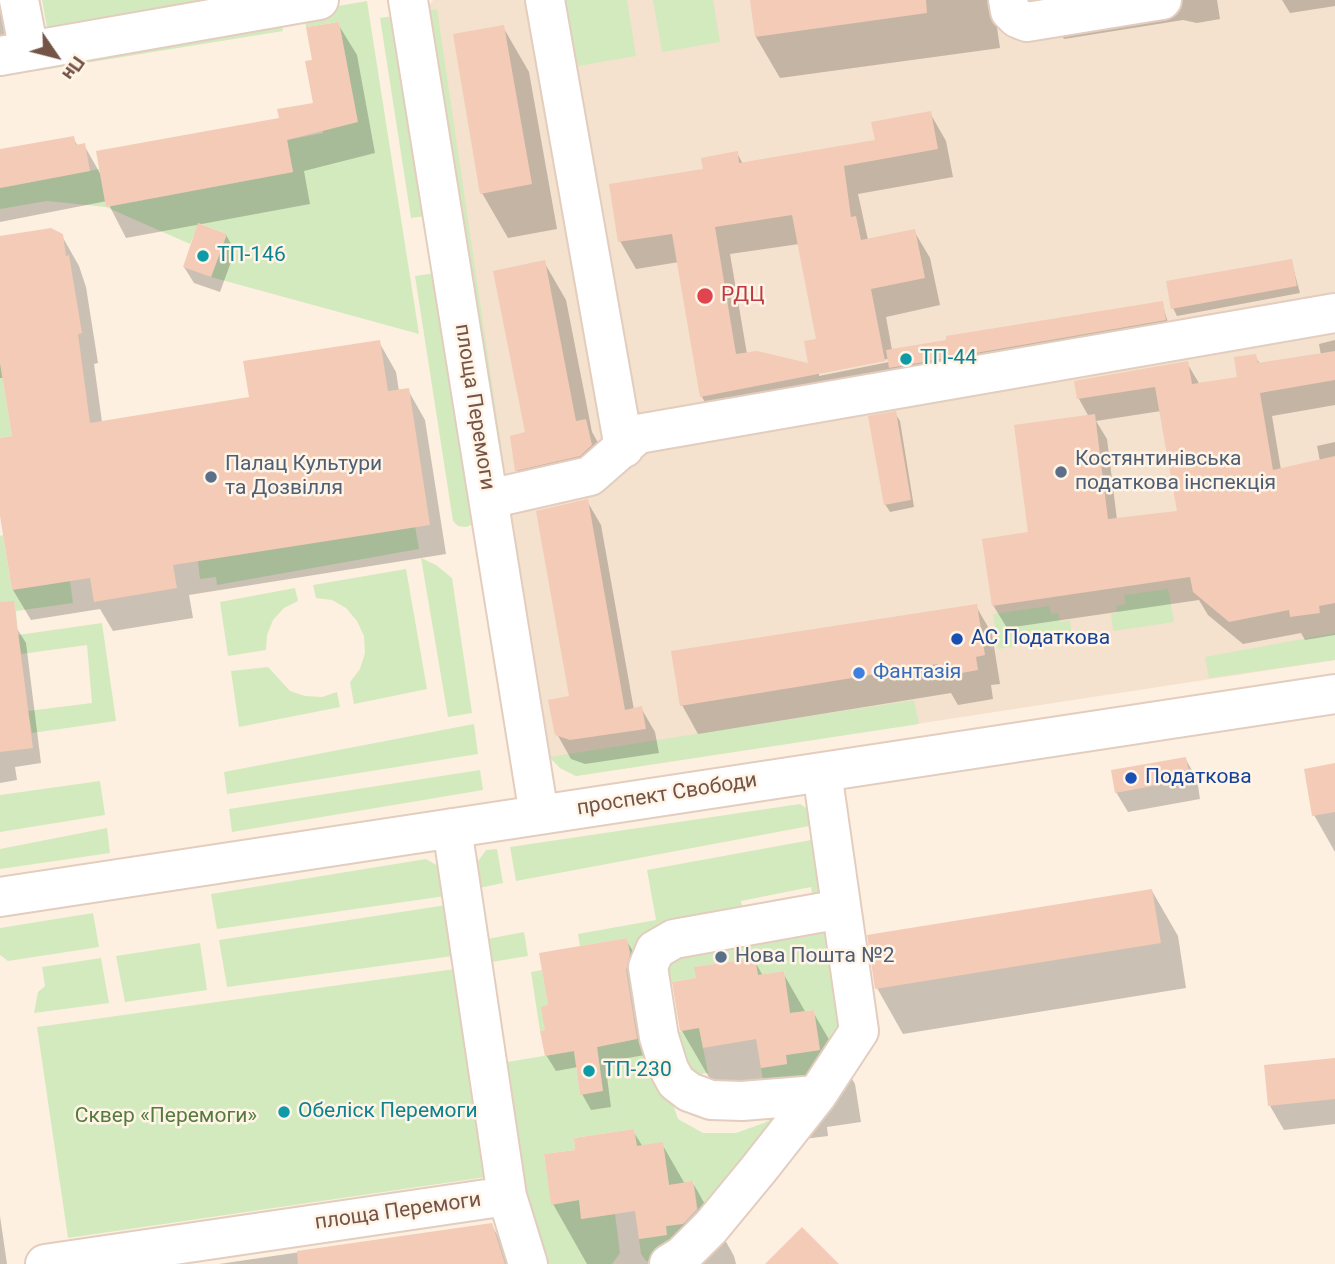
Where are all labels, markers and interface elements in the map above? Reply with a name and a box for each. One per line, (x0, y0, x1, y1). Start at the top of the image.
north arrow (21, 21, 91, 91)
text: Пн (57, 52, 90, 85)
place label: ТП-146 (217, 243, 286, 269)
marker: ТП-146 (195, 248, 211, 264)
place label: РДЦ (721, 283, 764, 309)
marker: РДЦ (695, 286, 715, 306)
street label: площа Перемоги (448, 322, 500, 492)
place label: ТП-44 (920, 346, 977, 372)
marker: ТП-44 (898, 351, 914, 367)
place label: Костянтинівська податкова інспекція (1075, 447, 1276, 497)
place label: Палац Культури та Дозвілля (225, 452, 382, 502)
marker: Костянтинівська податкова інспекція (1053, 464, 1069, 480)
marker: Палац Культури та Дозвілля (203, 469, 219, 485)
place label: АС Податкова (971, 626, 1110, 652)
marker: АС Податкова (949, 631, 965, 647)
place label: Фантазія (873, 660, 961, 686)
marker: Фантазія (851, 665, 867, 681)
place label: Податкова (1145, 765, 1252, 791)
street label: проспект Свободи (575, 768, 759, 822)
marker: Податкова (1123, 770, 1139, 786)
place label: Нова Пошта №2 (735, 944, 895, 970)
marker: Нова Пошта №2 (713, 949, 729, 965)
place label: ТП-230 (603, 1058, 672, 1084)
marker: ТП-230 (581, 1063, 597, 1079)
place label: Обеліск Перемоги (298, 1099, 478, 1125)
park label: Сквер «Перемоги» (75, 1104, 257, 1130)
marker: Обеліск Перемоги (276, 1104, 292, 1120)
street label: площа Перемоги (313, 1188, 483, 1236)

